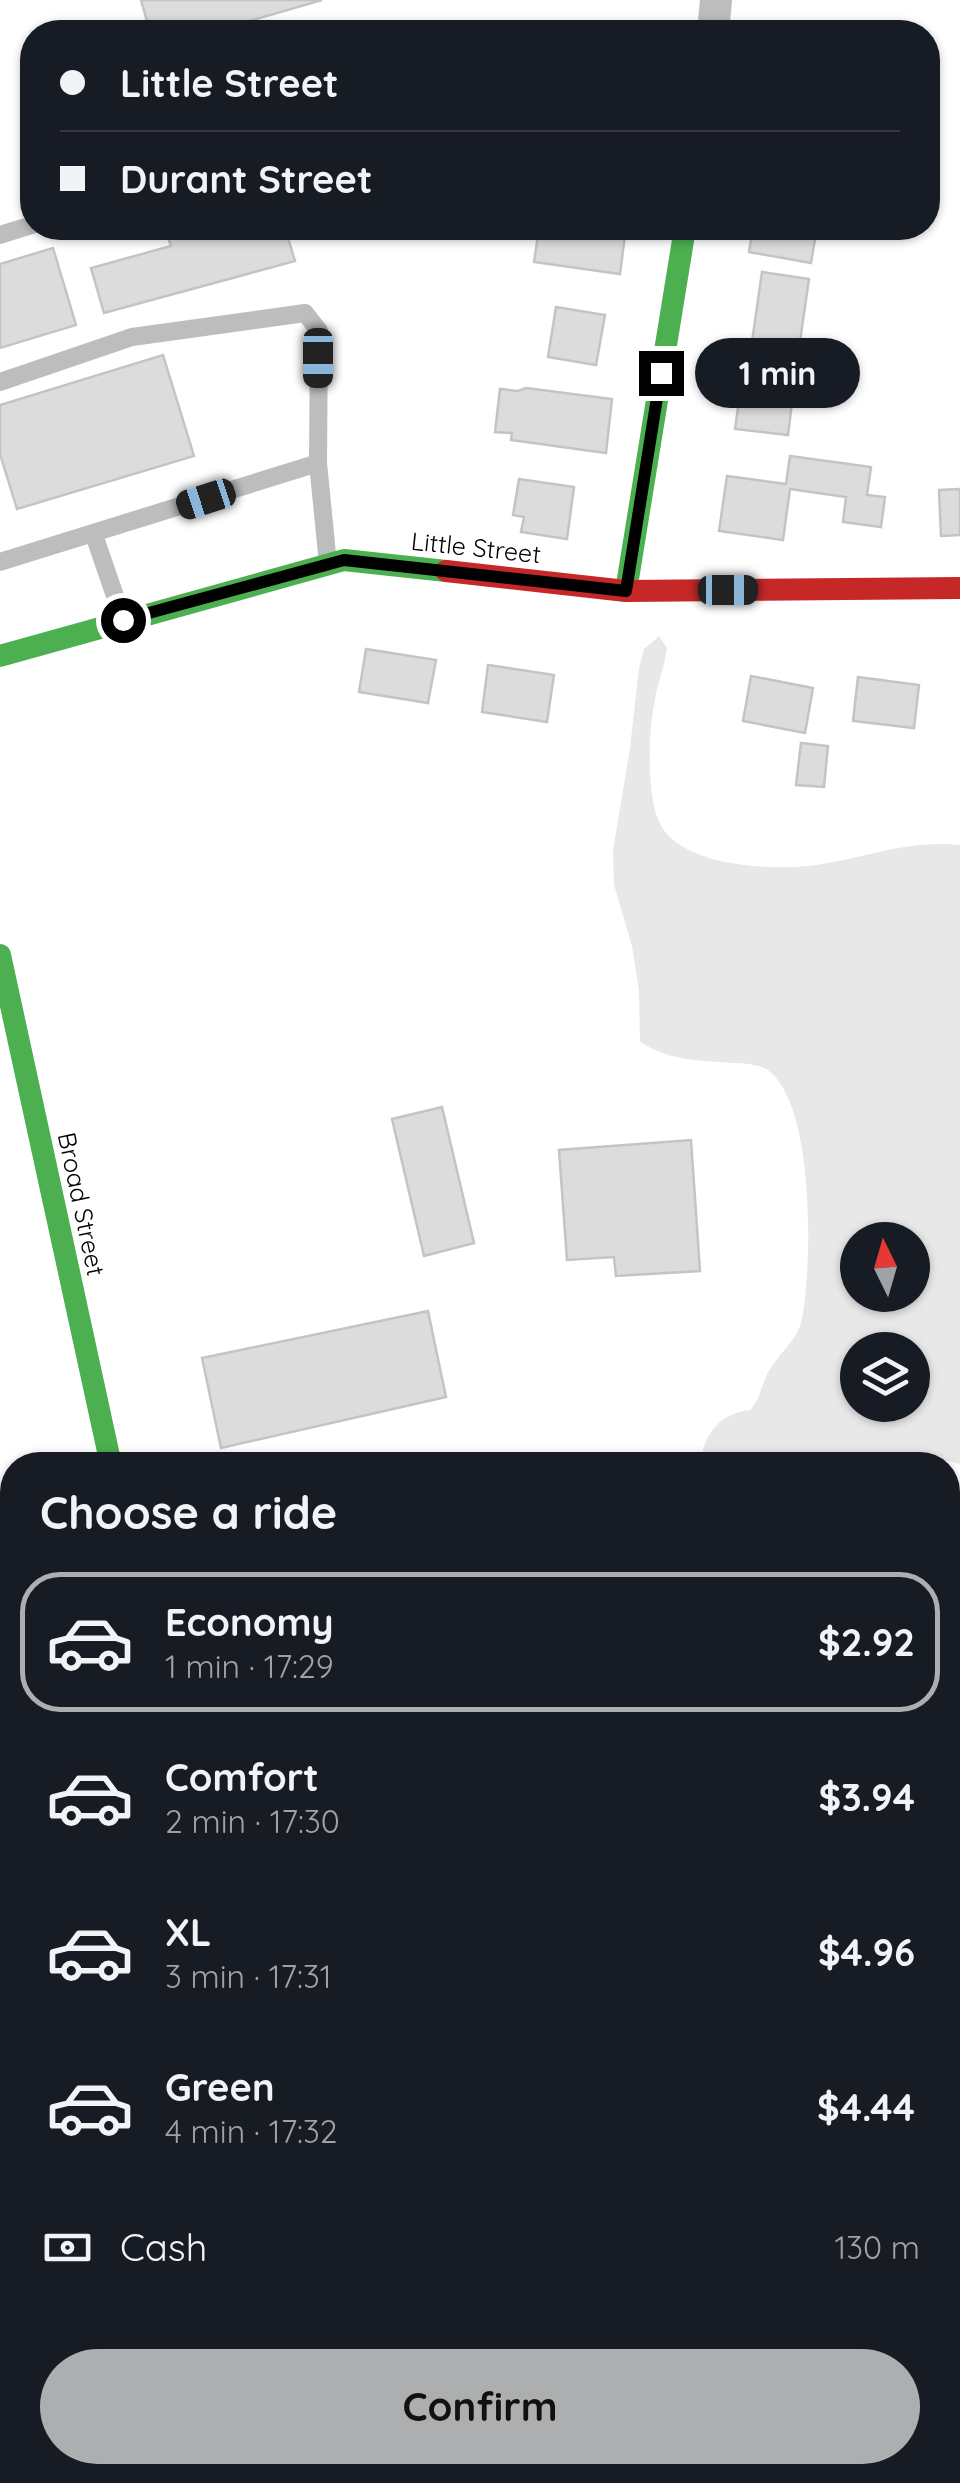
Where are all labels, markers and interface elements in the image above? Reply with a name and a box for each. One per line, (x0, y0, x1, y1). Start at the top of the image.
text: Little Street (120, 59, 339, 107)
text: Durant Street (120, 155, 372, 203)
car (303, 328, 333, 388)
callout: 1 min (696, 338, 861, 408)
route end (639, 351, 684, 396)
text: 1 min (739, 353, 816, 393)
car (173, 475, 239, 523)
street label: Little Street (410, 525, 542, 569)
car (698, 575, 758, 605)
route start (101, 598, 146, 643)
street label: Broad Street (52, 1129, 112, 1279)
north arrow (840, 1222, 930, 1312)
map controls (840, 1222, 930, 1422)
button: layers (840, 1332, 930, 1422)
text: Choose a ride (40, 1484, 337, 1540)
icon: car (45, 1597, 135, 1687)
text: Economy (165, 1598, 334, 1646)
text: $2.92 (818, 1618, 915, 1666)
text: 1 min · 17:29 (165, 1646, 334, 1686)
icon: car (45, 1752, 135, 1842)
text: Comfort (165, 1753, 319, 1801)
text: $3.94 (819, 1773, 915, 1821)
text: 2 min · 17:30 (165, 1801, 340, 1841)
icon: car (45, 1907, 135, 1997)
text: XL (165, 1908, 211, 1956)
text: $4.96 (818, 1928, 915, 1976)
text: 3 min · 17:31 (165, 1956, 332, 1996)
icon: car (45, 2062, 135, 2152)
text: Green (165, 2063, 275, 2111)
text: $4.44 (817, 2083, 915, 2131)
text: 4 min · 17:32 (165, 2111, 338, 2151)
icon: cash (40, 2220, 95, 2275)
text: Cash (120, 2223, 207, 2271)
text: 130 m (834, 2227, 920, 2267)
button: Confirm (40, 2349, 920, 2464)

